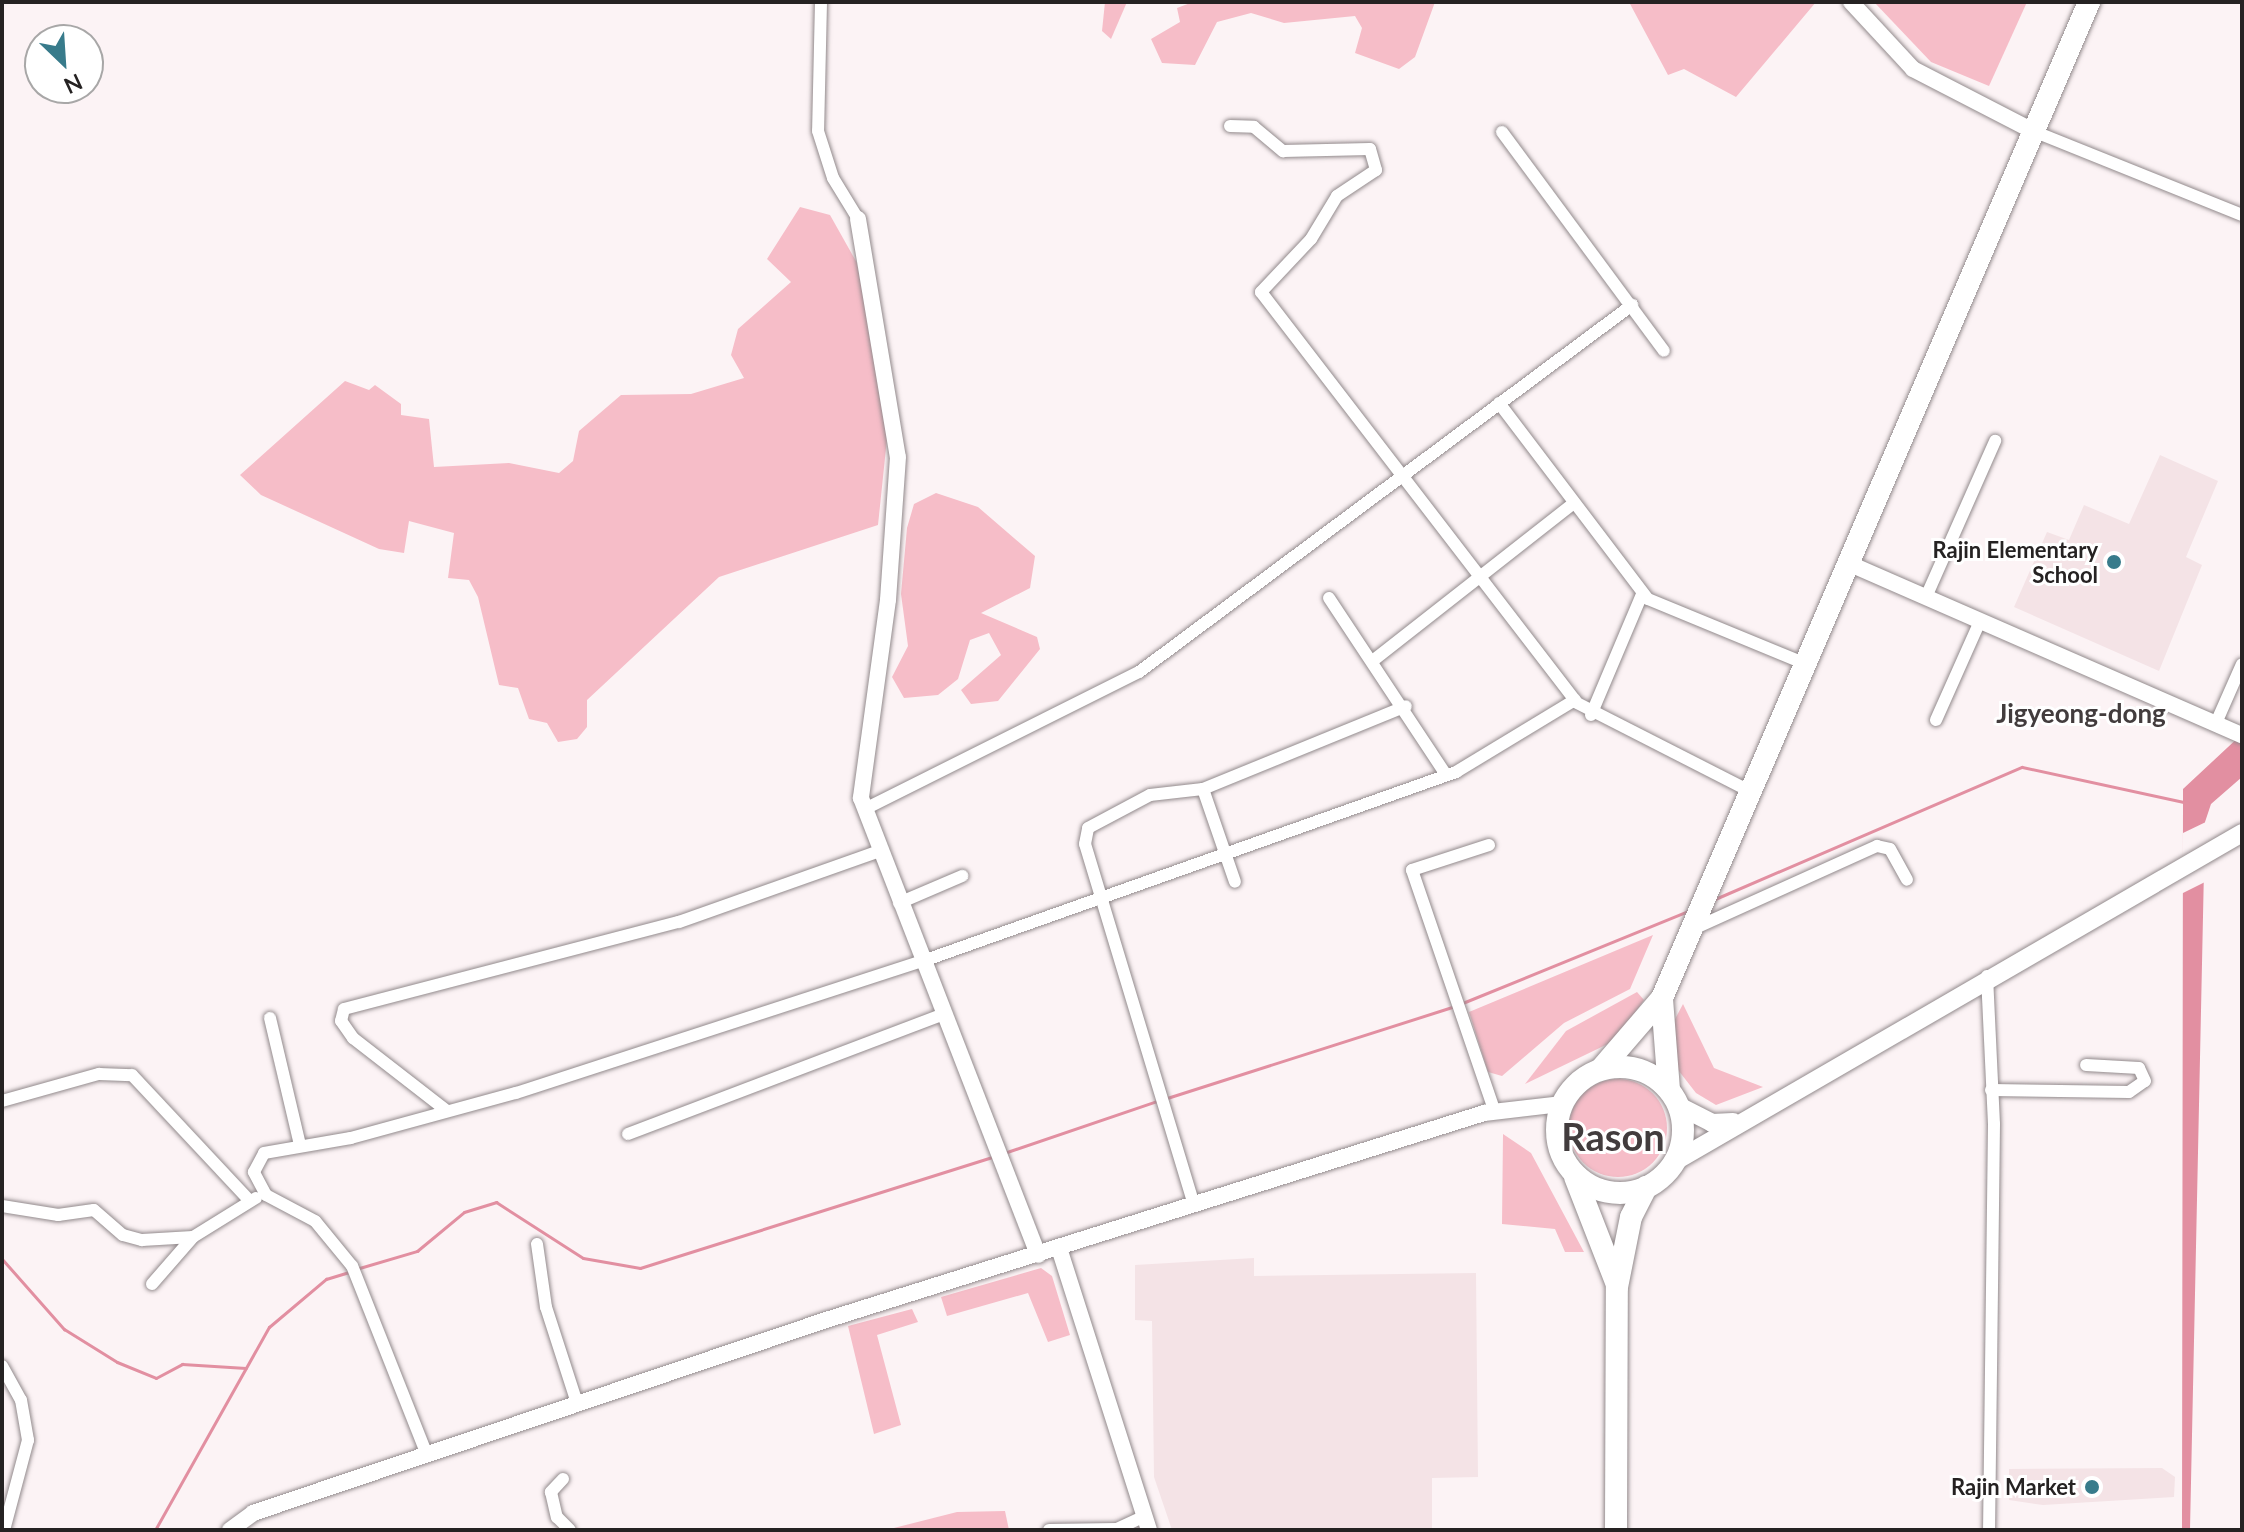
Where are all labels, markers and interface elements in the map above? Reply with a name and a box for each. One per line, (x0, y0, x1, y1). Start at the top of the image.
north arrow (24, 24, 104, 104)
text: N (60, 69, 87, 100)
place label: Rajin Elementary School (1933, 536, 2098, 588)
marker: Rajin Elementary School (2105, 553, 2123, 571)
district label: Jigyeong-dong (1996, 698, 2166, 730)
district label: Rason (1561, 1114, 1665, 1160)
place label: Rajin Market (1951, 1474, 2076, 1500)
marker: Rajin Market (2083, 1478, 2101, 1496)

